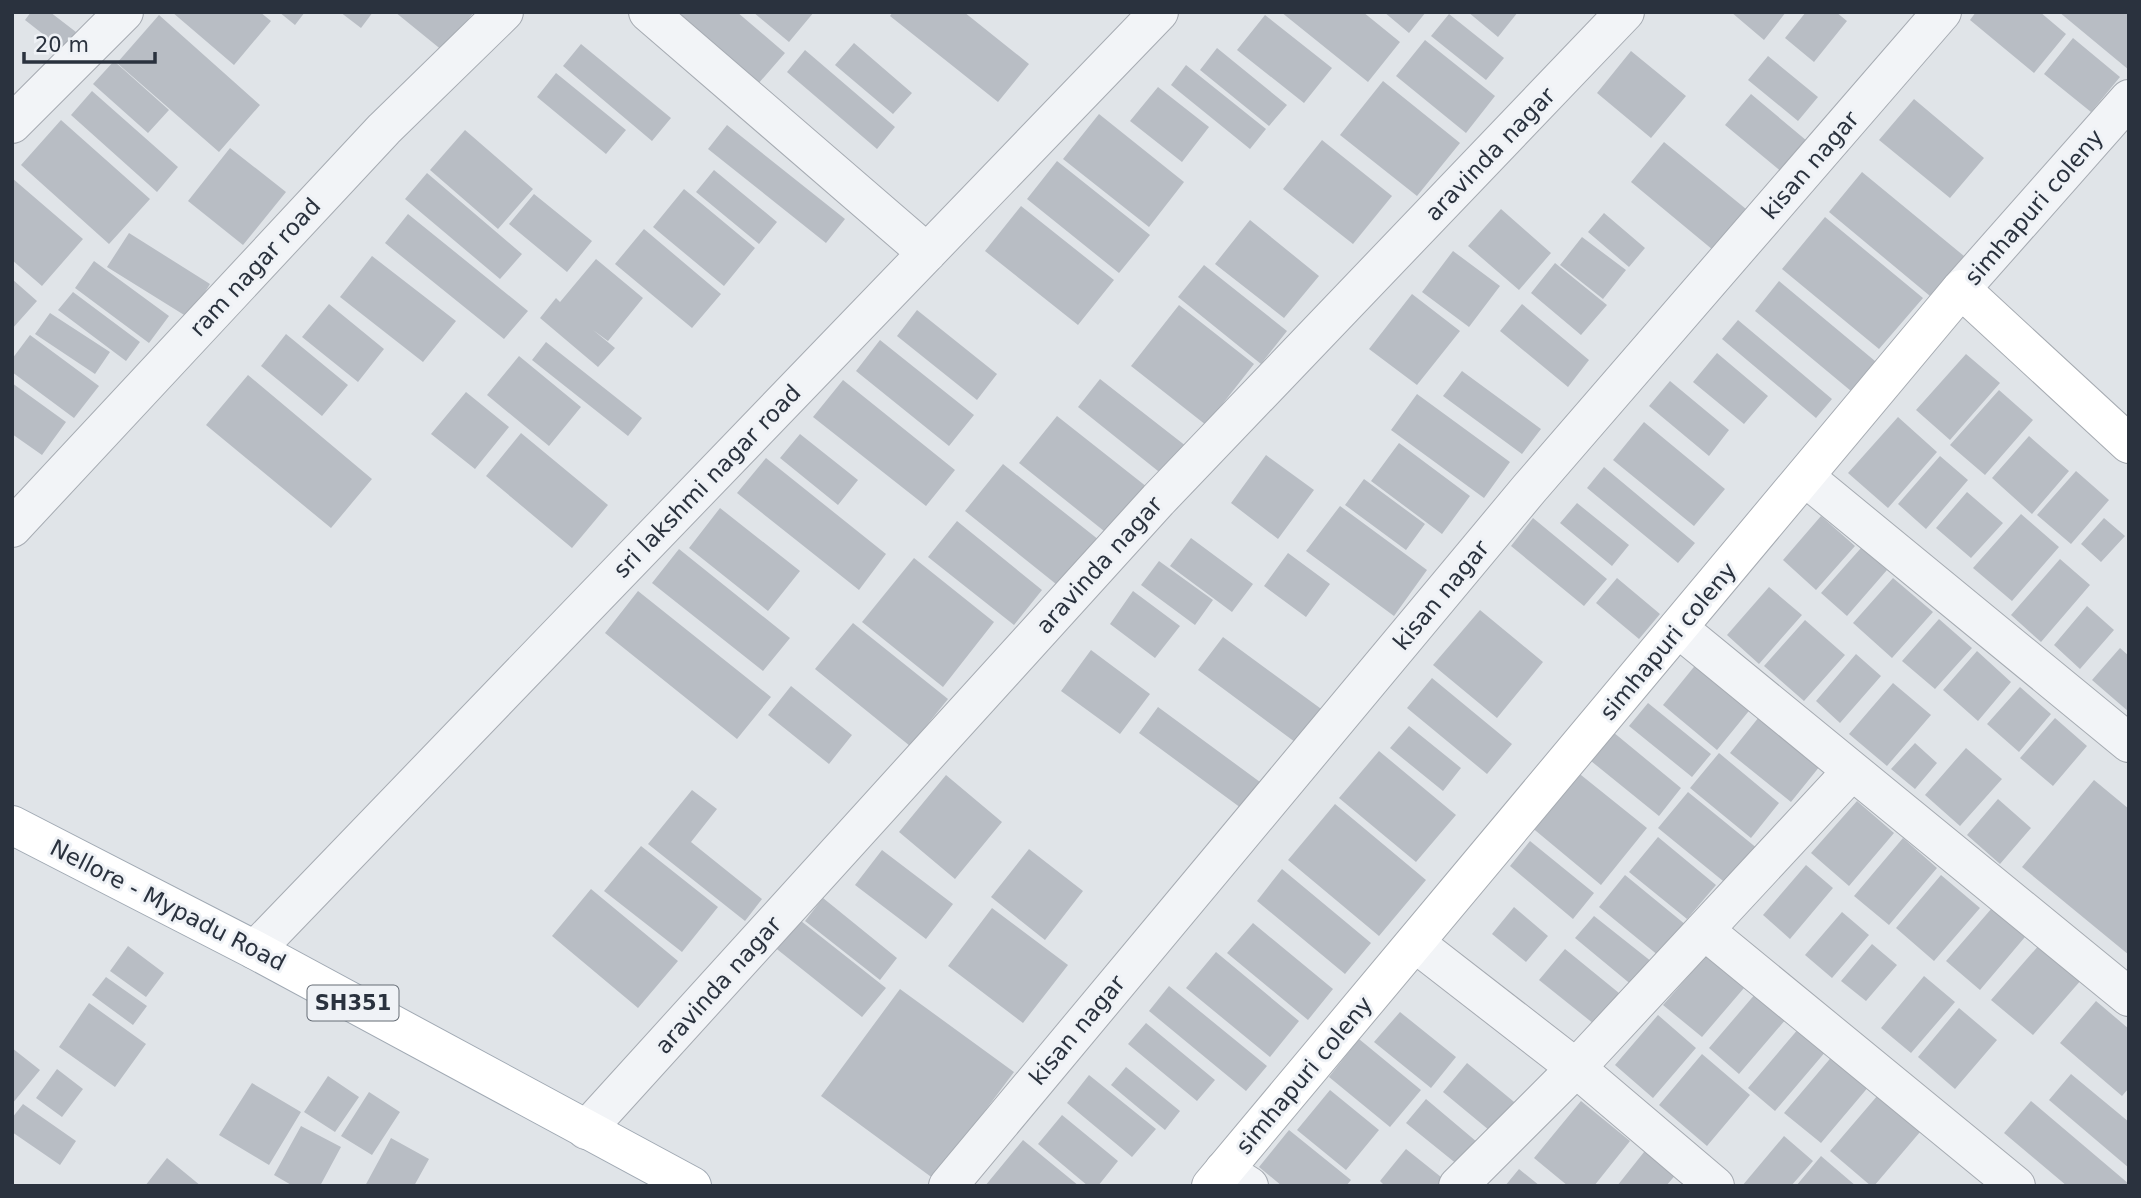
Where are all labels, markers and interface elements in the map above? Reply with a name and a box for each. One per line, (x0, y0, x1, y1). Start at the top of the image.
scale bar (24, 21, 156, 65)
text: 20 m (35, 33, 89, 57)
street label: aravinda nagar (1420, 82, 1561, 226)
street label: kisan nagar (1756, 105, 1864, 224)
street label: simhapuri coleny (1959, 124, 2109, 290)
street label: ram nagar road (184, 193, 326, 341)
street label: sri lakshmi nagar road (608, 379, 806, 583)
street label: aravinda nagar (1031, 491, 1168, 639)
street label: kisan nagar (1388, 535, 1495, 655)
street label: simhapuri coleny (1595, 557, 1741, 725)
street label: Nellore - Mypadu Road (46, 834, 290, 976)
street label: aravinda nagar (650, 911, 787, 1059)
street label: kisan nagar (1024, 970, 1131, 1090)
road number: SH351 (308, 986, 398, 1020)
street label: simhapuri coleny (1231, 991, 1377, 1159)

